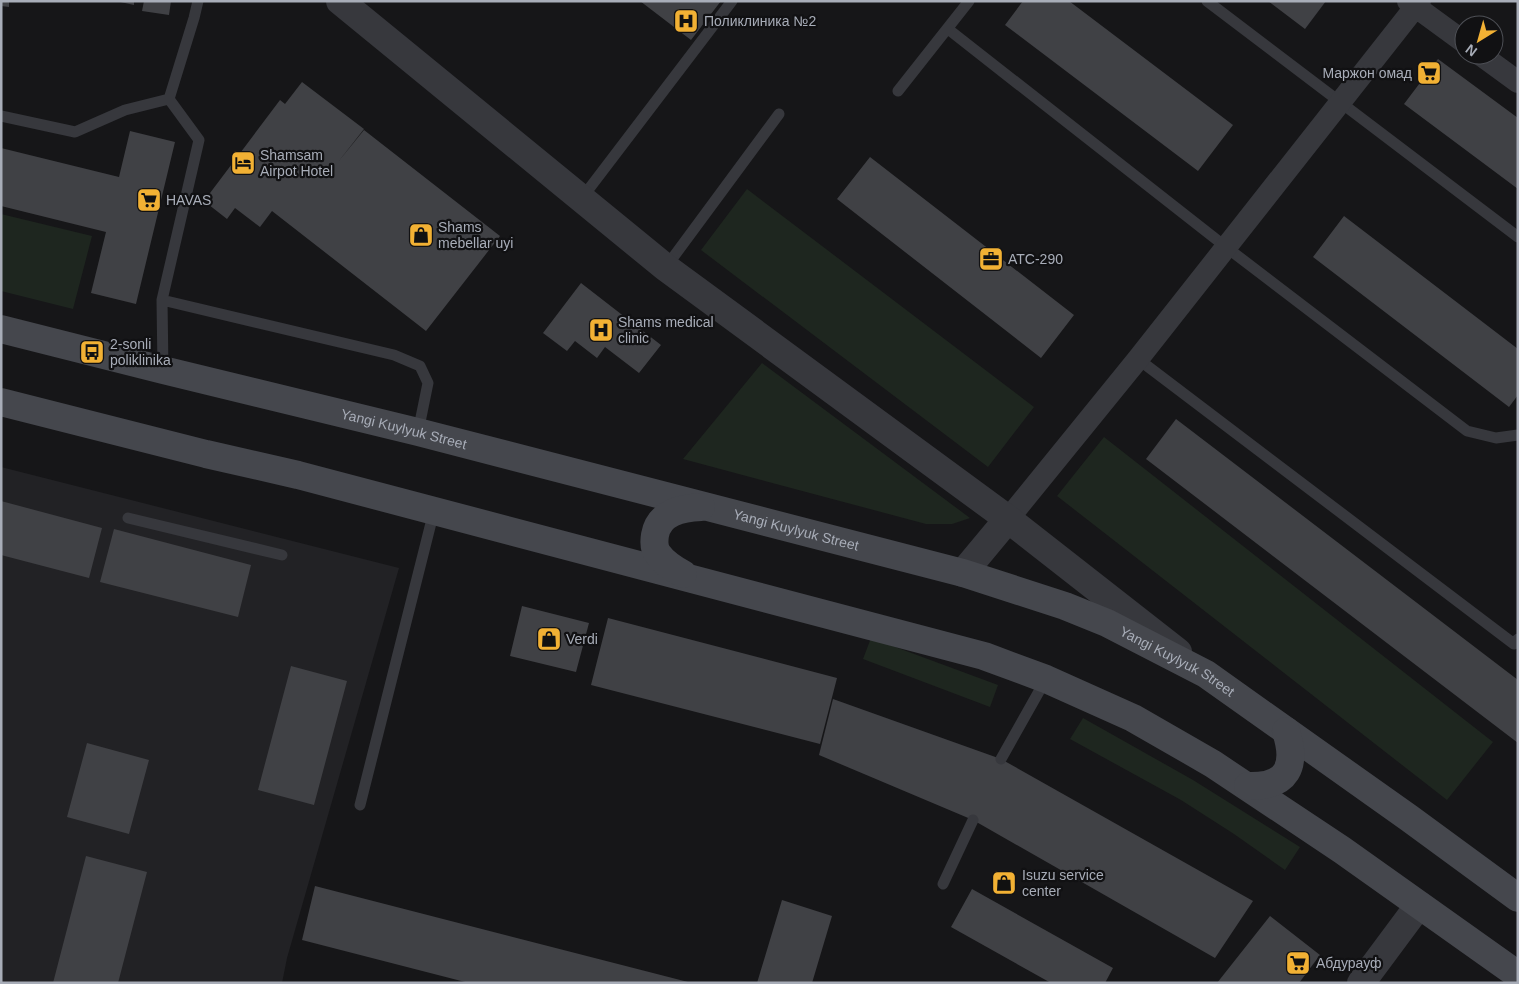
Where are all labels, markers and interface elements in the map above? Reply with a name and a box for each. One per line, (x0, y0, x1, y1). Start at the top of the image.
hospital icon: Поликлиника №2 (673, 8, 699, 34)
place label: Поликлиника №2 (704, 13, 816, 29)
north arrow (1454, 15, 1504, 65)
text: N (1462, 41, 1480, 60)
supermarket icon: Маржон омад (1416, 60, 1442, 86)
place label: Маржон омад (1322, 65, 1412, 81)
place label: Shamsam Airpot Hotel (260, 147, 333, 179)
hotel icon: Shamsam Airpot Hotel (230, 150, 256, 176)
supermarket icon: HAVAS (136, 187, 162, 213)
place label: HAVAS (166, 192, 211, 208)
place label: Shams mebellar uyi (438, 219, 513, 251)
shop icon: Shams mebellar uyi (408, 222, 434, 248)
office icon: ATC-290 (978, 246, 1004, 272)
place label: ATC-290 (1008, 251, 1063, 267)
place label: Shams medical clinic (618, 314, 714, 346)
hospital icon: Shams medical clinic (588, 317, 614, 343)
place label: 2-sonli poliklinika (110, 336, 171, 368)
bus stop icon: 2-sonli poliklinika (79, 339, 105, 365)
street label: Yangi Kuylyuk Street (339, 406, 469, 452)
street label: Yangi Kuylyuk Street (732, 506, 861, 554)
street label: Yangi Kuylyuk Street (1117, 623, 1238, 700)
shop icon: Verdi (536, 626, 562, 652)
place label: Verdi (566, 631, 598, 647)
place label: Isuzu service center (1022, 867, 1104, 899)
shop icon: Isuzu service center (991, 870, 1017, 896)
supermarket icon: Абдурауф (1285, 950, 1311, 976)
place label: Абдурауф (1316, 955, 1382, 971)

